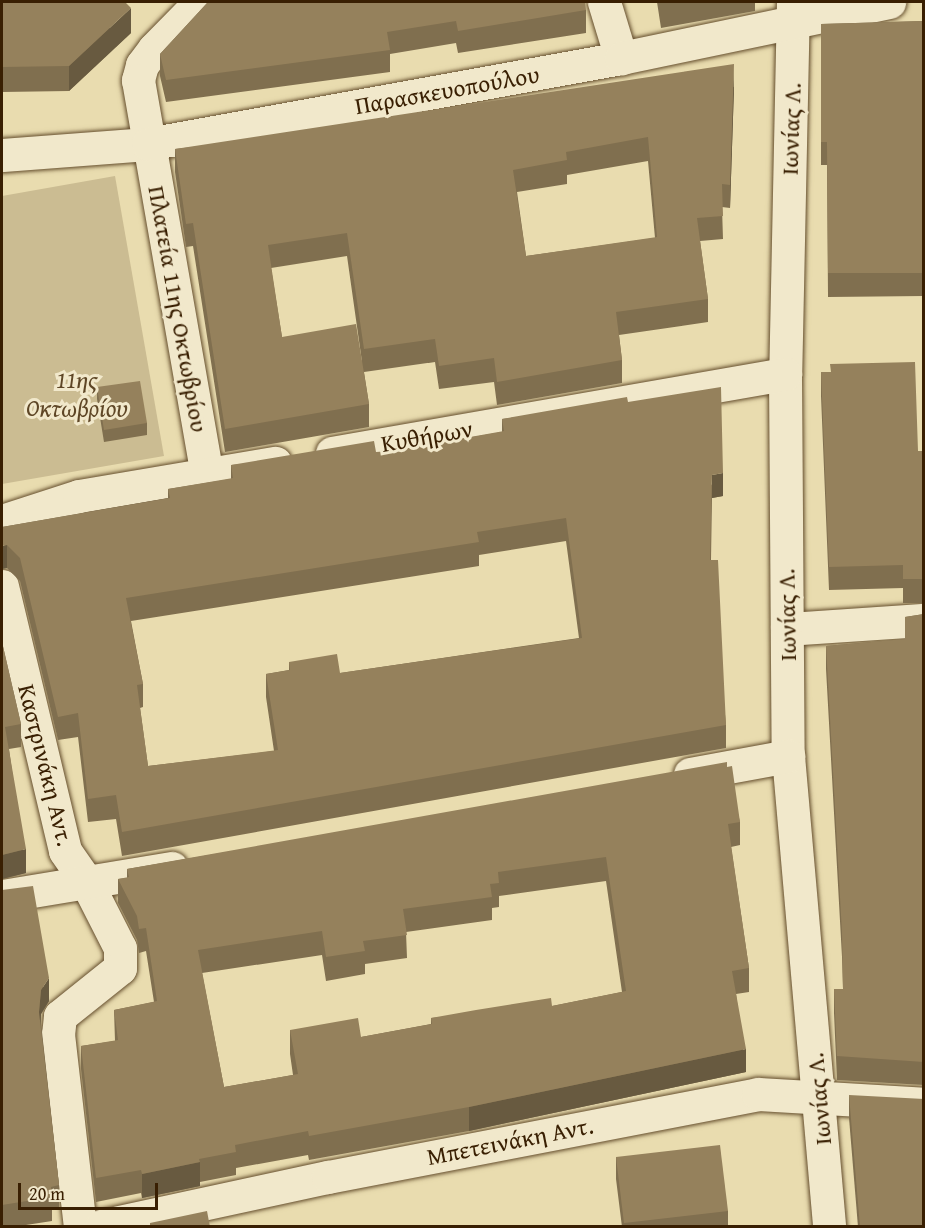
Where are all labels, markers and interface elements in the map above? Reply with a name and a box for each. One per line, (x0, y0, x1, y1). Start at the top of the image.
street label: Παρασκευοπούλου (352, 60, 542, 120)
street label: Ιωνίας Λ. (775, 82, 807, 176)
street label: Πλατεία 11ης Οκτωβρίου (142, 183, 214, 435)
park label: 11ης Οκτωβρίου (26, 366, 128, 422)
street label: Κυθήρων (379, 414, 475, 458)
street label: Ιωνίας Λ. (772, 568, 802, 662)
street label: Καστρινάκη Αντ. (12, 681, 80, 849)
street label: Ιωνίας Λ. (801, 1051, 837, 1147)
street label: Μπετεινάκη Αντ. (424, 1111, 596, 1171)
scale bar (21, 1171, 160, 1209)
text: 20 m (29, 1180, 65, 1207)

